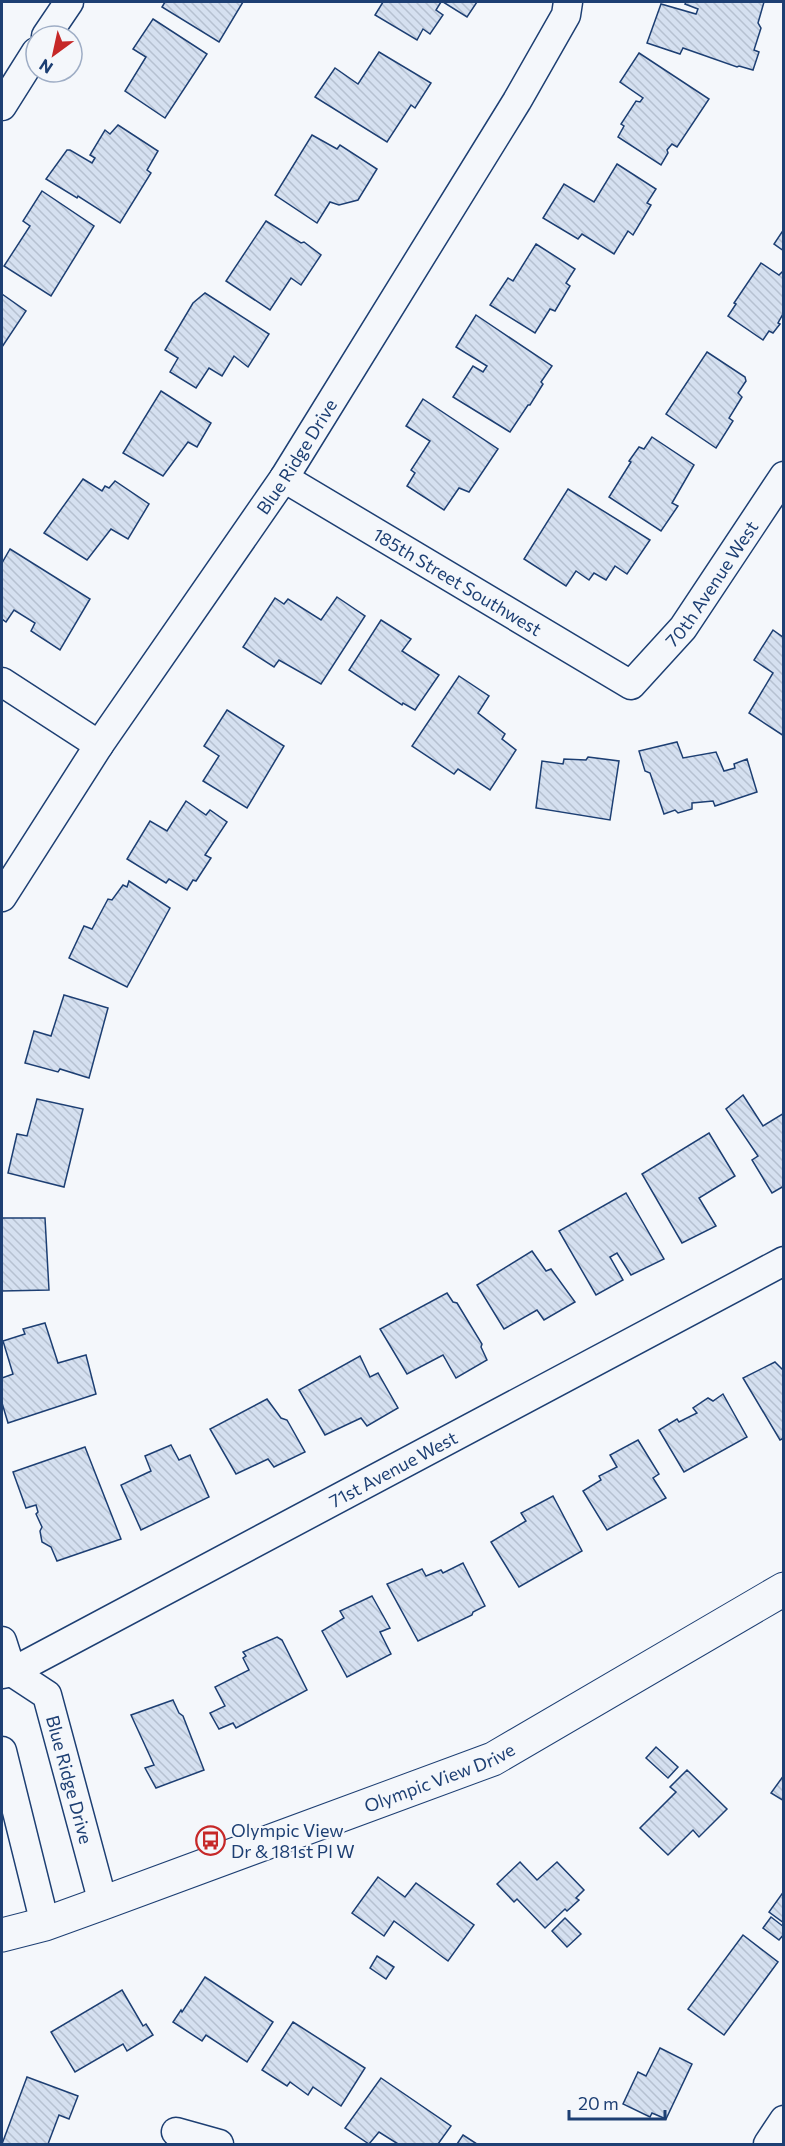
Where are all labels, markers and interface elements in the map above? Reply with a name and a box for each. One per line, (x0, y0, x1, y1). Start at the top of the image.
north arrow (24, 24, 84, 84)
text: N (35, 56, 56, 78)
street label: Blue Ridge Drive (251, 395, 341, 518)
street label: 70th Avenue West (661, 516, 762, 651)
street label: 185th Street Southwest (369, 523, 546, 640)
street label: 71st Avenue West (325, 1426, 461, 1512)
street label: Blue Ridge Drive (42, 1713, 98, 1846)
street label: Olympic View Drive (361, 1738, 518, 1817)
place label: Olympic View Dr & 181st Pl W (231, 1819, 355, 1862)
bus stop icon: Olympic View Dr & 181st Pl W (194, 1824, 226, 1856)
scale bar (569, 2083, 665, 2121)
text: 20 m (578, 2092, 619, 2114)

